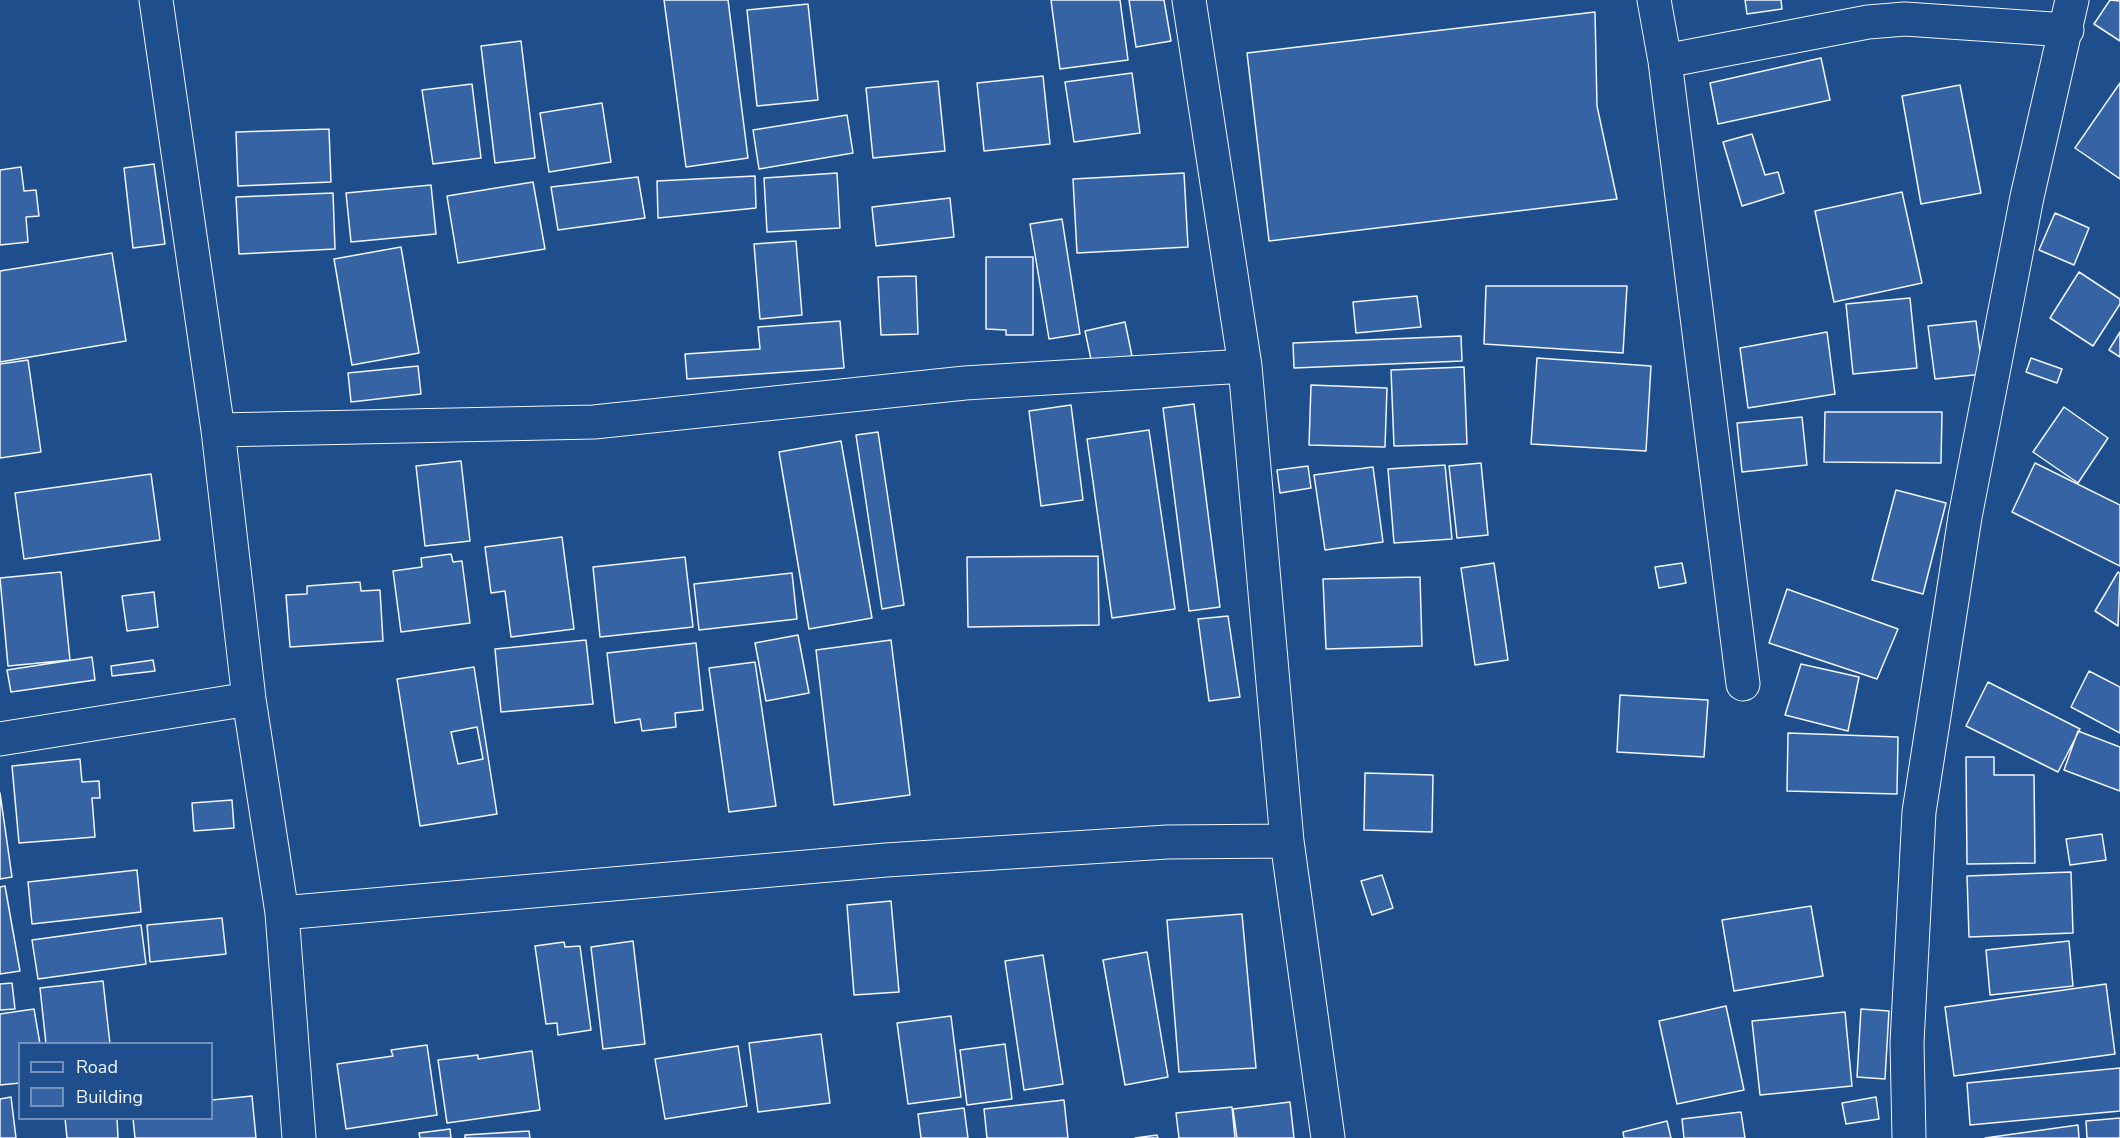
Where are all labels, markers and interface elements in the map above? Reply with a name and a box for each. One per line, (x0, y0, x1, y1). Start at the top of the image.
legend (18, 1042, 213, 1120)
text: Road (76, 1055, 118, 1079)
text: Building (76, 1085, 143, 1109)

